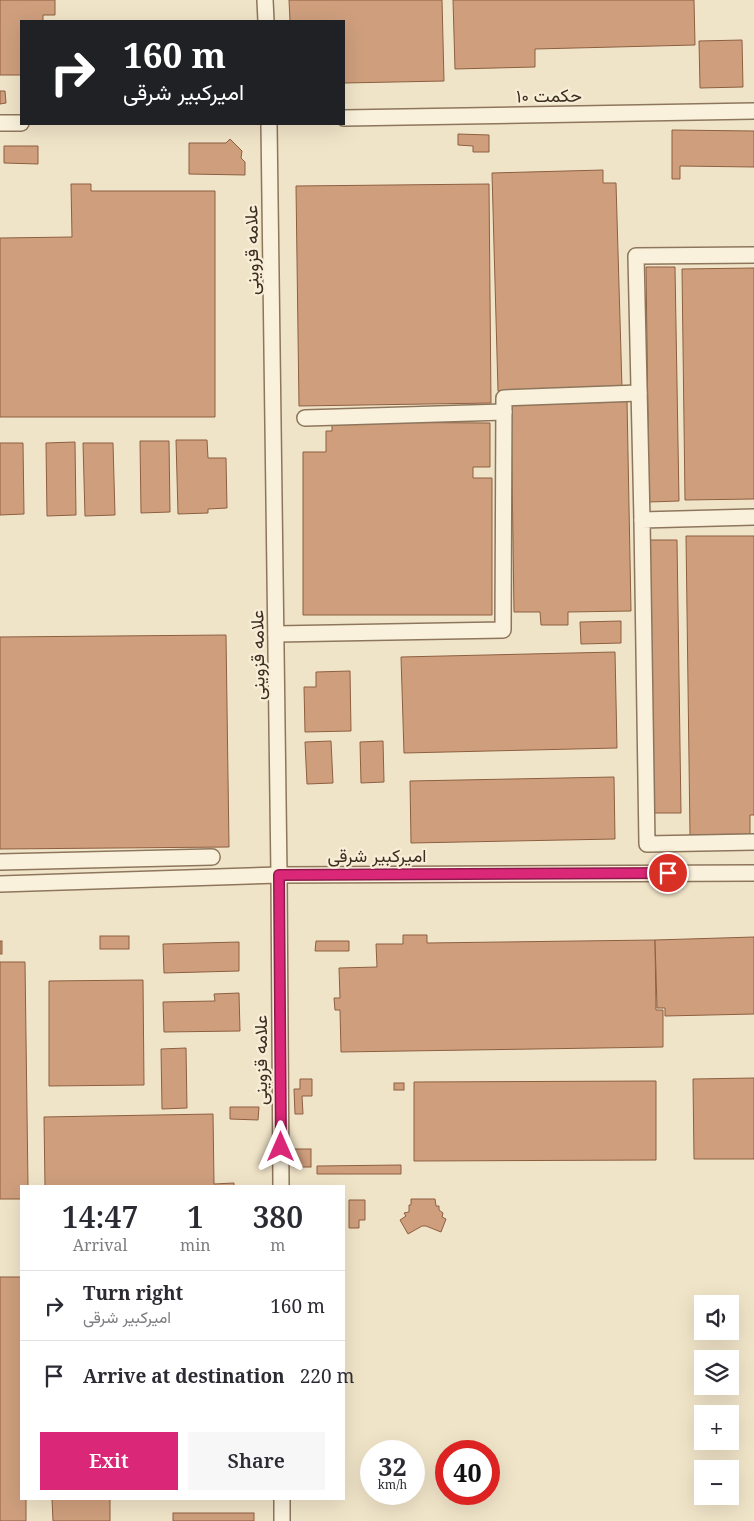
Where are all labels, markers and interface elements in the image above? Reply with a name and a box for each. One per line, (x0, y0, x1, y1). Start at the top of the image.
text: 160 m (123, 31, 226, 78)
icon: right (40, 40, 105, 105)
text: امیرکبیر شرقی (123, 76, 244, 106)
street label: حکمت ۱۰ (516, 82, 582, 108)
street label: علامه قزوینی (238, 205, 264, 295)
street label: علامه قزوینی (244, 610, 270, 700)
street label: امیرکبیر شرقی (327, 843, 427, 867)
pin (647, 852, 689, 894)
icon: arrive (654, 859, 682, 887)
street label: علامه قزوینی (248, 1015, 272, 1105)
position arrow (254, 1120, 306, 1172)
text: 14:47 (62, 1196, 138, 1237)
text: 1 (187, 1196, 204, 1237)
text: 380 (252, 1196, 303, 1237)
text: Arrival (73, 1234, 127, 1256)
text: min (180, 1234, 211, 1256)
text: m (270, 1234, 285, 1256)
text: Turn right (83, 1280, 183, 1306)
icon: right (40, 1292, 68, 1320)
text: 160 m (270, 1293, 325, 1319)
map controls (694, 1295, 739, 1505)
button: sound (694, 1295, 739, 1340)
text: امیرکبیر شرقی (83, 1306, 171, 1328)
button: layers (694, 1350, 739, 1395)
icon: arrive (40, 1362, 68, 1390)
text: Arrive at destination (83, 1363, 285, 1389)
text: 220 m (300, 1363, 355, 1389)
button: + (694, 1405, 739, 1450)
button: Exit (40, 1432, 178, 1490)
button: Share (188, 1432, 325, 1490)
speed limit sign: 40 (435, 1440, 500, 1505)
text: 32 (378, 1449, 407, 1483)
button: − (694, 1460, 739, 1505)
text: km/h (378, 1476, 407, 1493)

